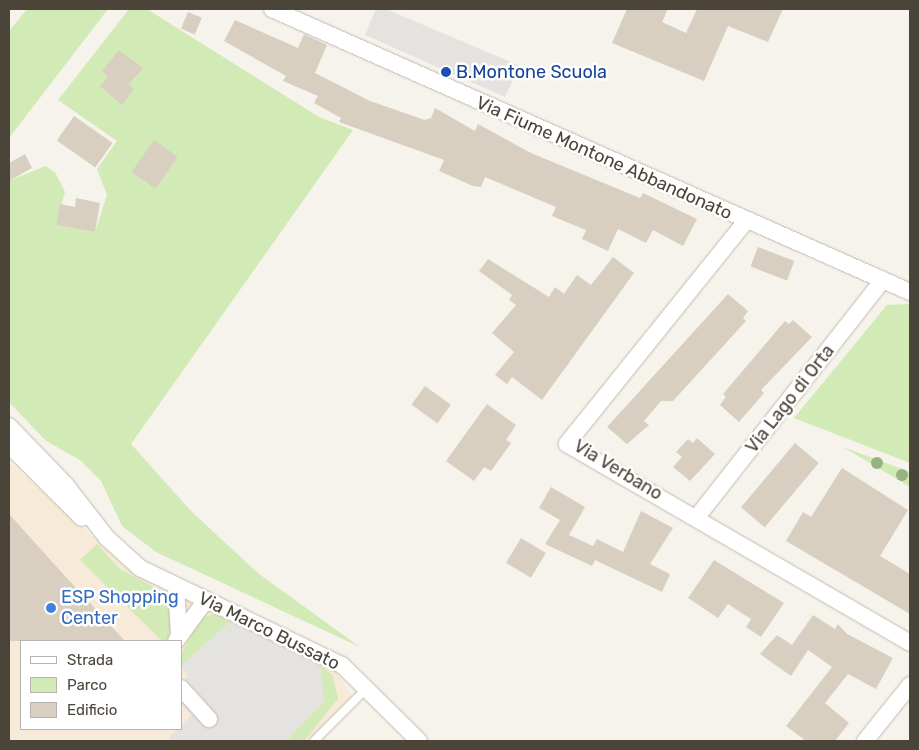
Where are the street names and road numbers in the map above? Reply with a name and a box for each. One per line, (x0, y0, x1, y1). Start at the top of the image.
street label: Via Fiume Montone Abbandonato (472, 92, 736, 224)
street label: Via Lago di Orta (741, 341, 839, 457)
street label: Via Verbano (570, 435, 666, 505)
street label: Via Marco Bussato (195, 587, 343, 675)

